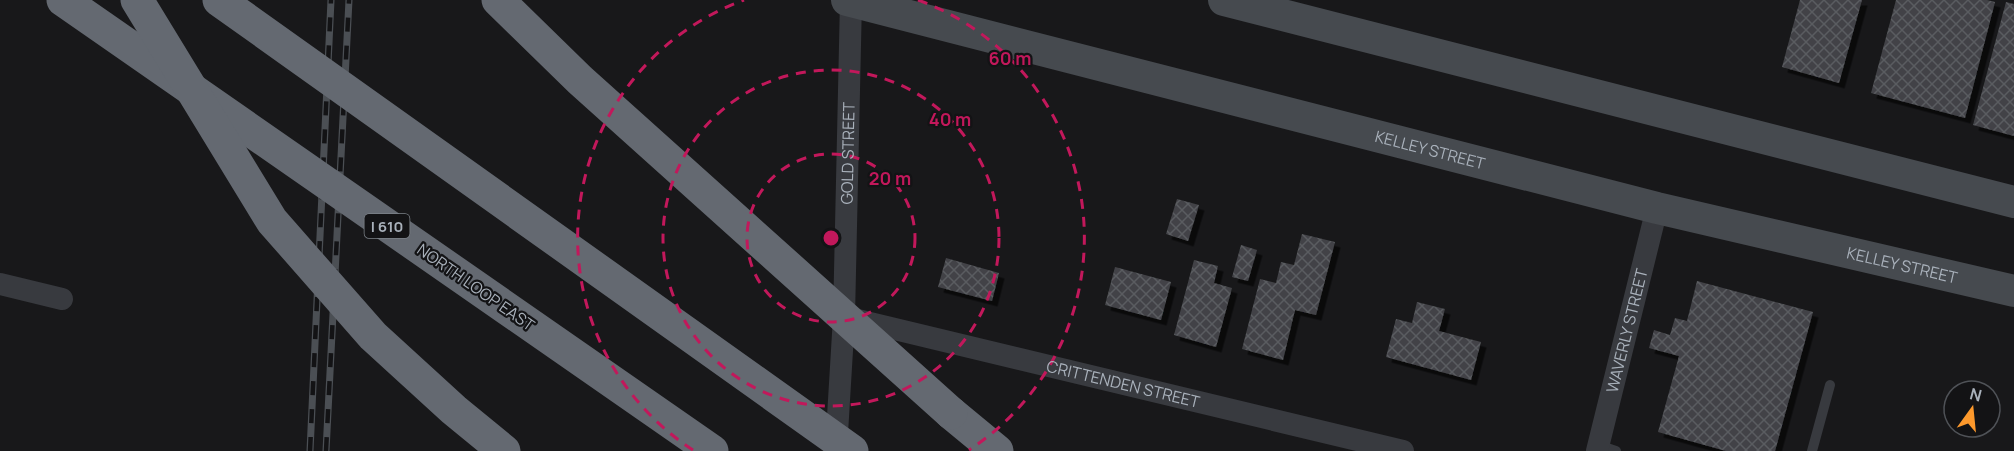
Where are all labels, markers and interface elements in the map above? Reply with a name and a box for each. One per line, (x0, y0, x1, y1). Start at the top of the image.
text: 60 m (989, 46, 1031, 70)
street label: GOLD STREET (835, 101, 860, 205)
text: 40 m (929, 107, 971, 131)
street label: KELLEY STREET (1373, 125, 1488, 175)
text: 20 m (869, 166, 911, 190)
road number: I 610 (364, 214, 410, 238)
centre of rings (821, 228, 841, 248)
street label: NORTH LOOP EAST (413, 238, 539, 336)
street label: KELLEY STREET (1845, 242, 1960, 289)
street label: WAVERLY STREET (1601, 266, 1653, 395)
street label: CRITTENDEN STREET (1044, 355, 1202, 413)
north arrow (1942, 379, 2002, 439)
text: N (1967, 382, 1984, 407)

